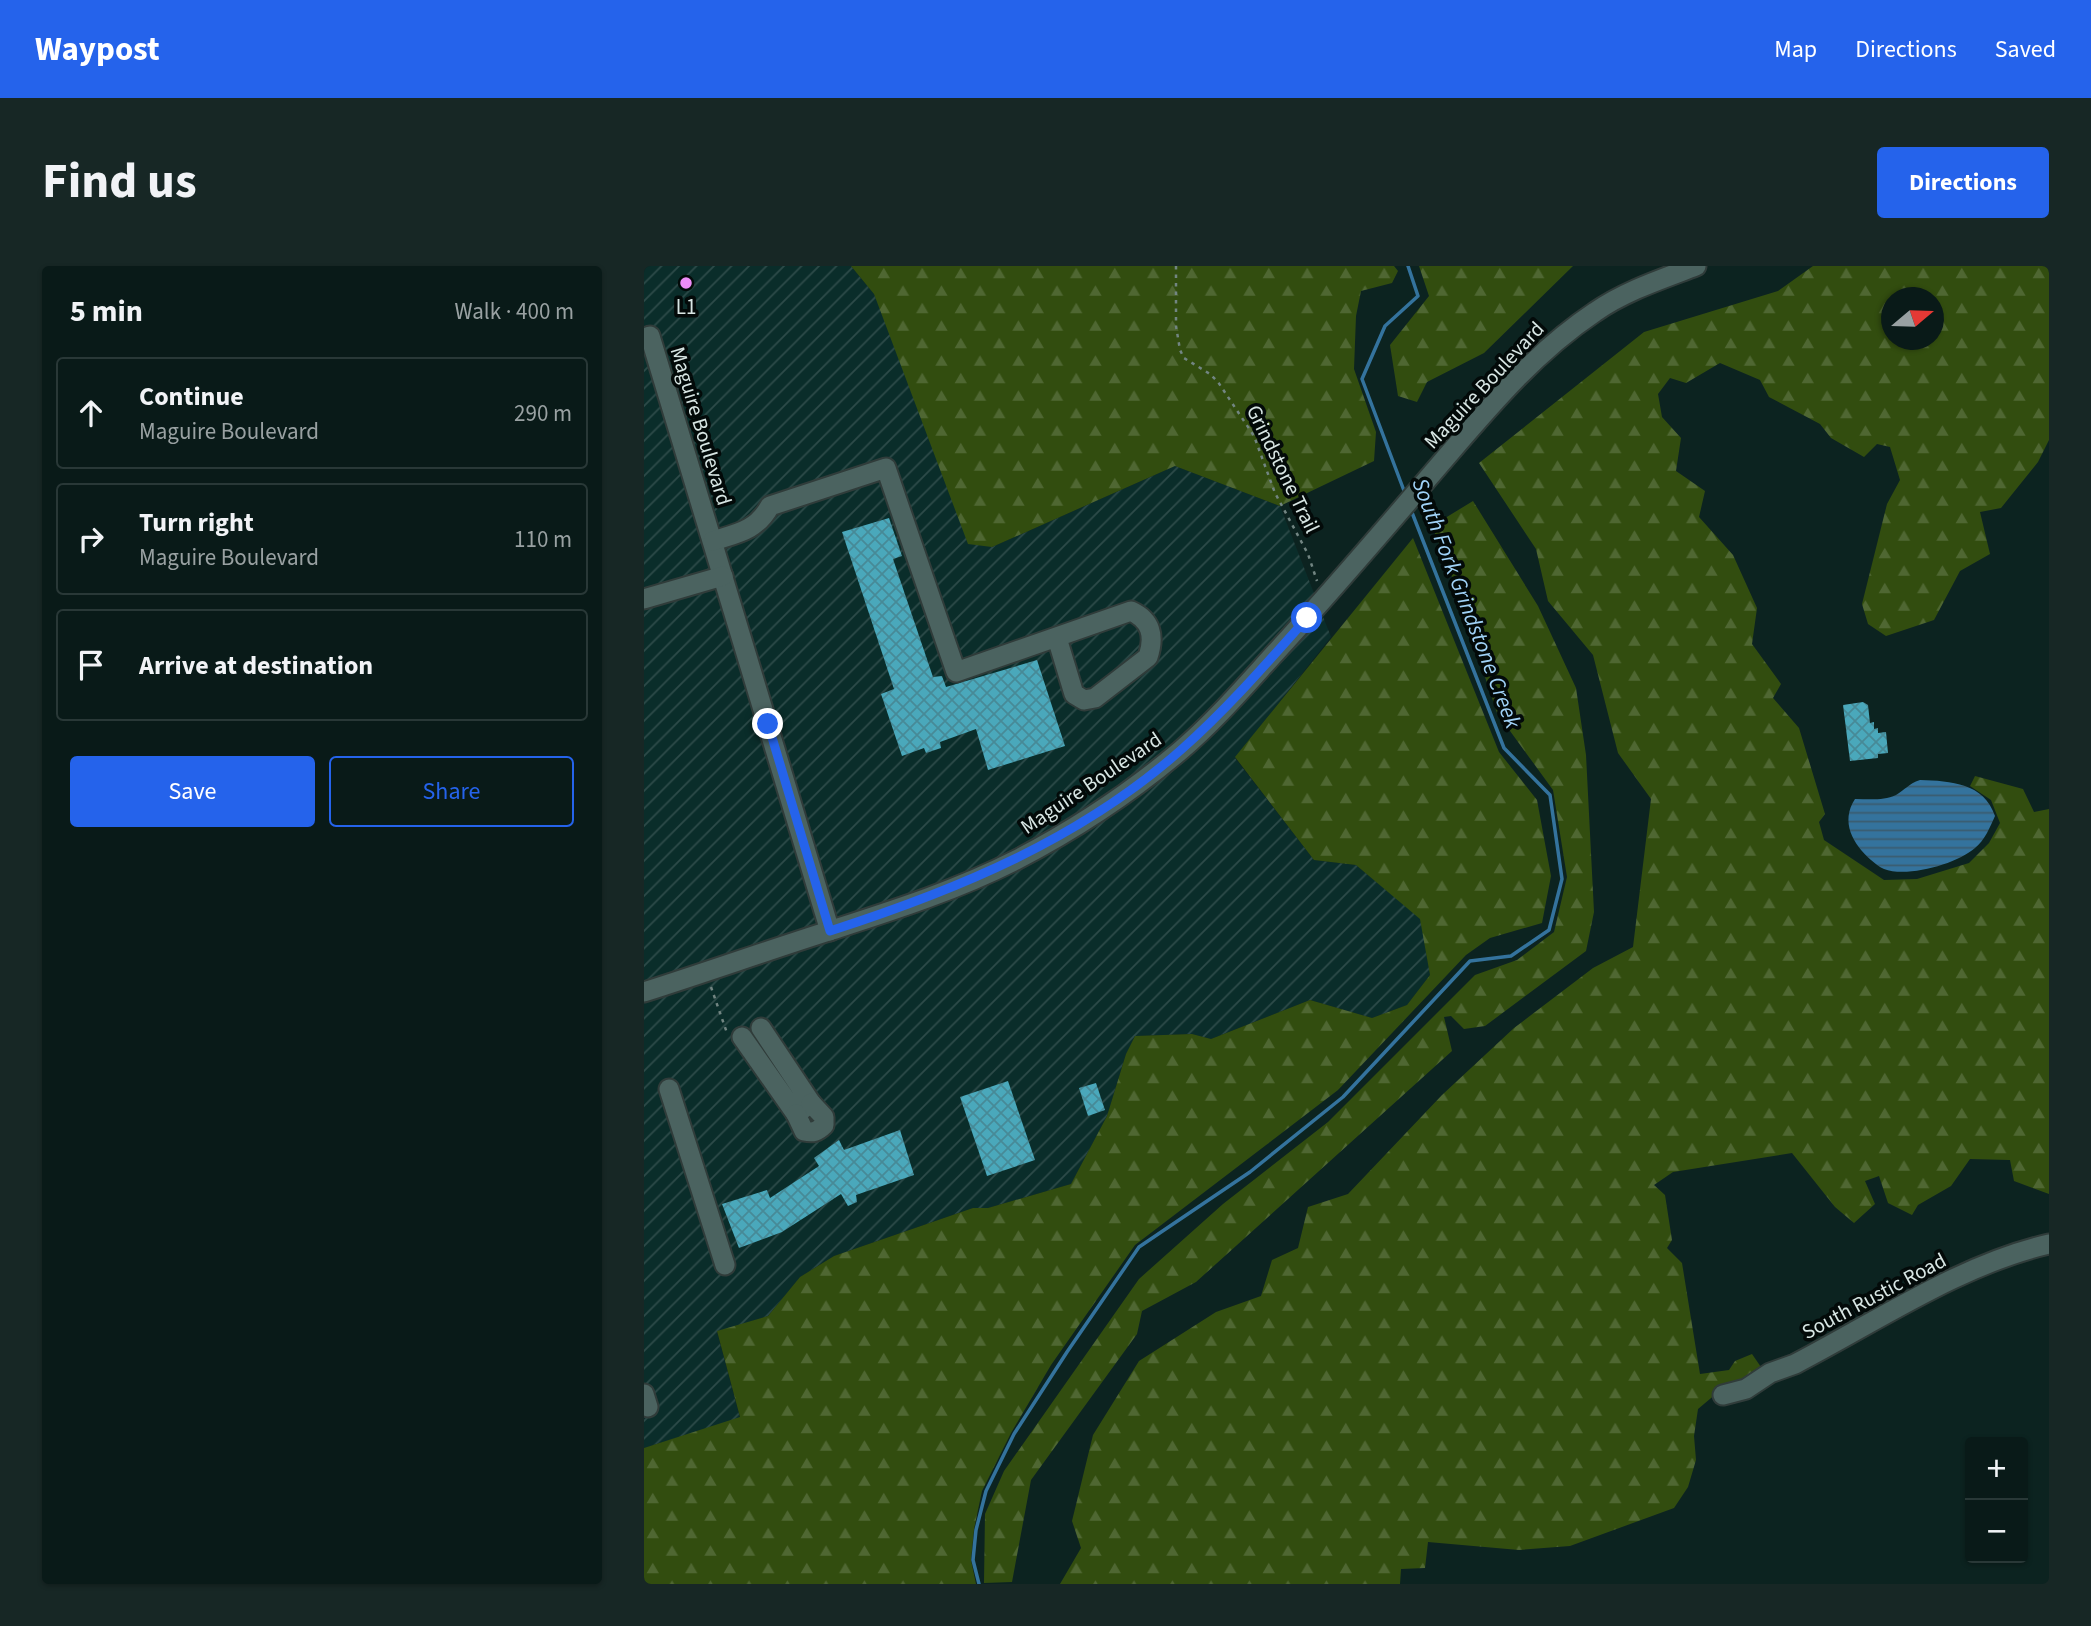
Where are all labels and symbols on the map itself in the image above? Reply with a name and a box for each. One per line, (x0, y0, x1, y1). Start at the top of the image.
marker: L1 (678, 275, 694, 291)
north arrow (1881, 287, 1944, 350)
place label: L1 (676, 292, 696, 322)
street label: Maguire Boulevard (1417, 315, 1551, 455)
street label: Maguire Boulevard (663, 343, 739, 509)
street label: Grindstone Trail (1239, 400, 1327, 538)
water label: South Fork Grindstone Creek (1403, 473, 1530, 734)
route start (1291, 602, 1322, 633)
route end (752, 708, 783, 739)
street label: Maguire Boulevard (1014, 725, 1168, 841)
street label: South Rustic Road (1796, 1245, 1952, 1347)

